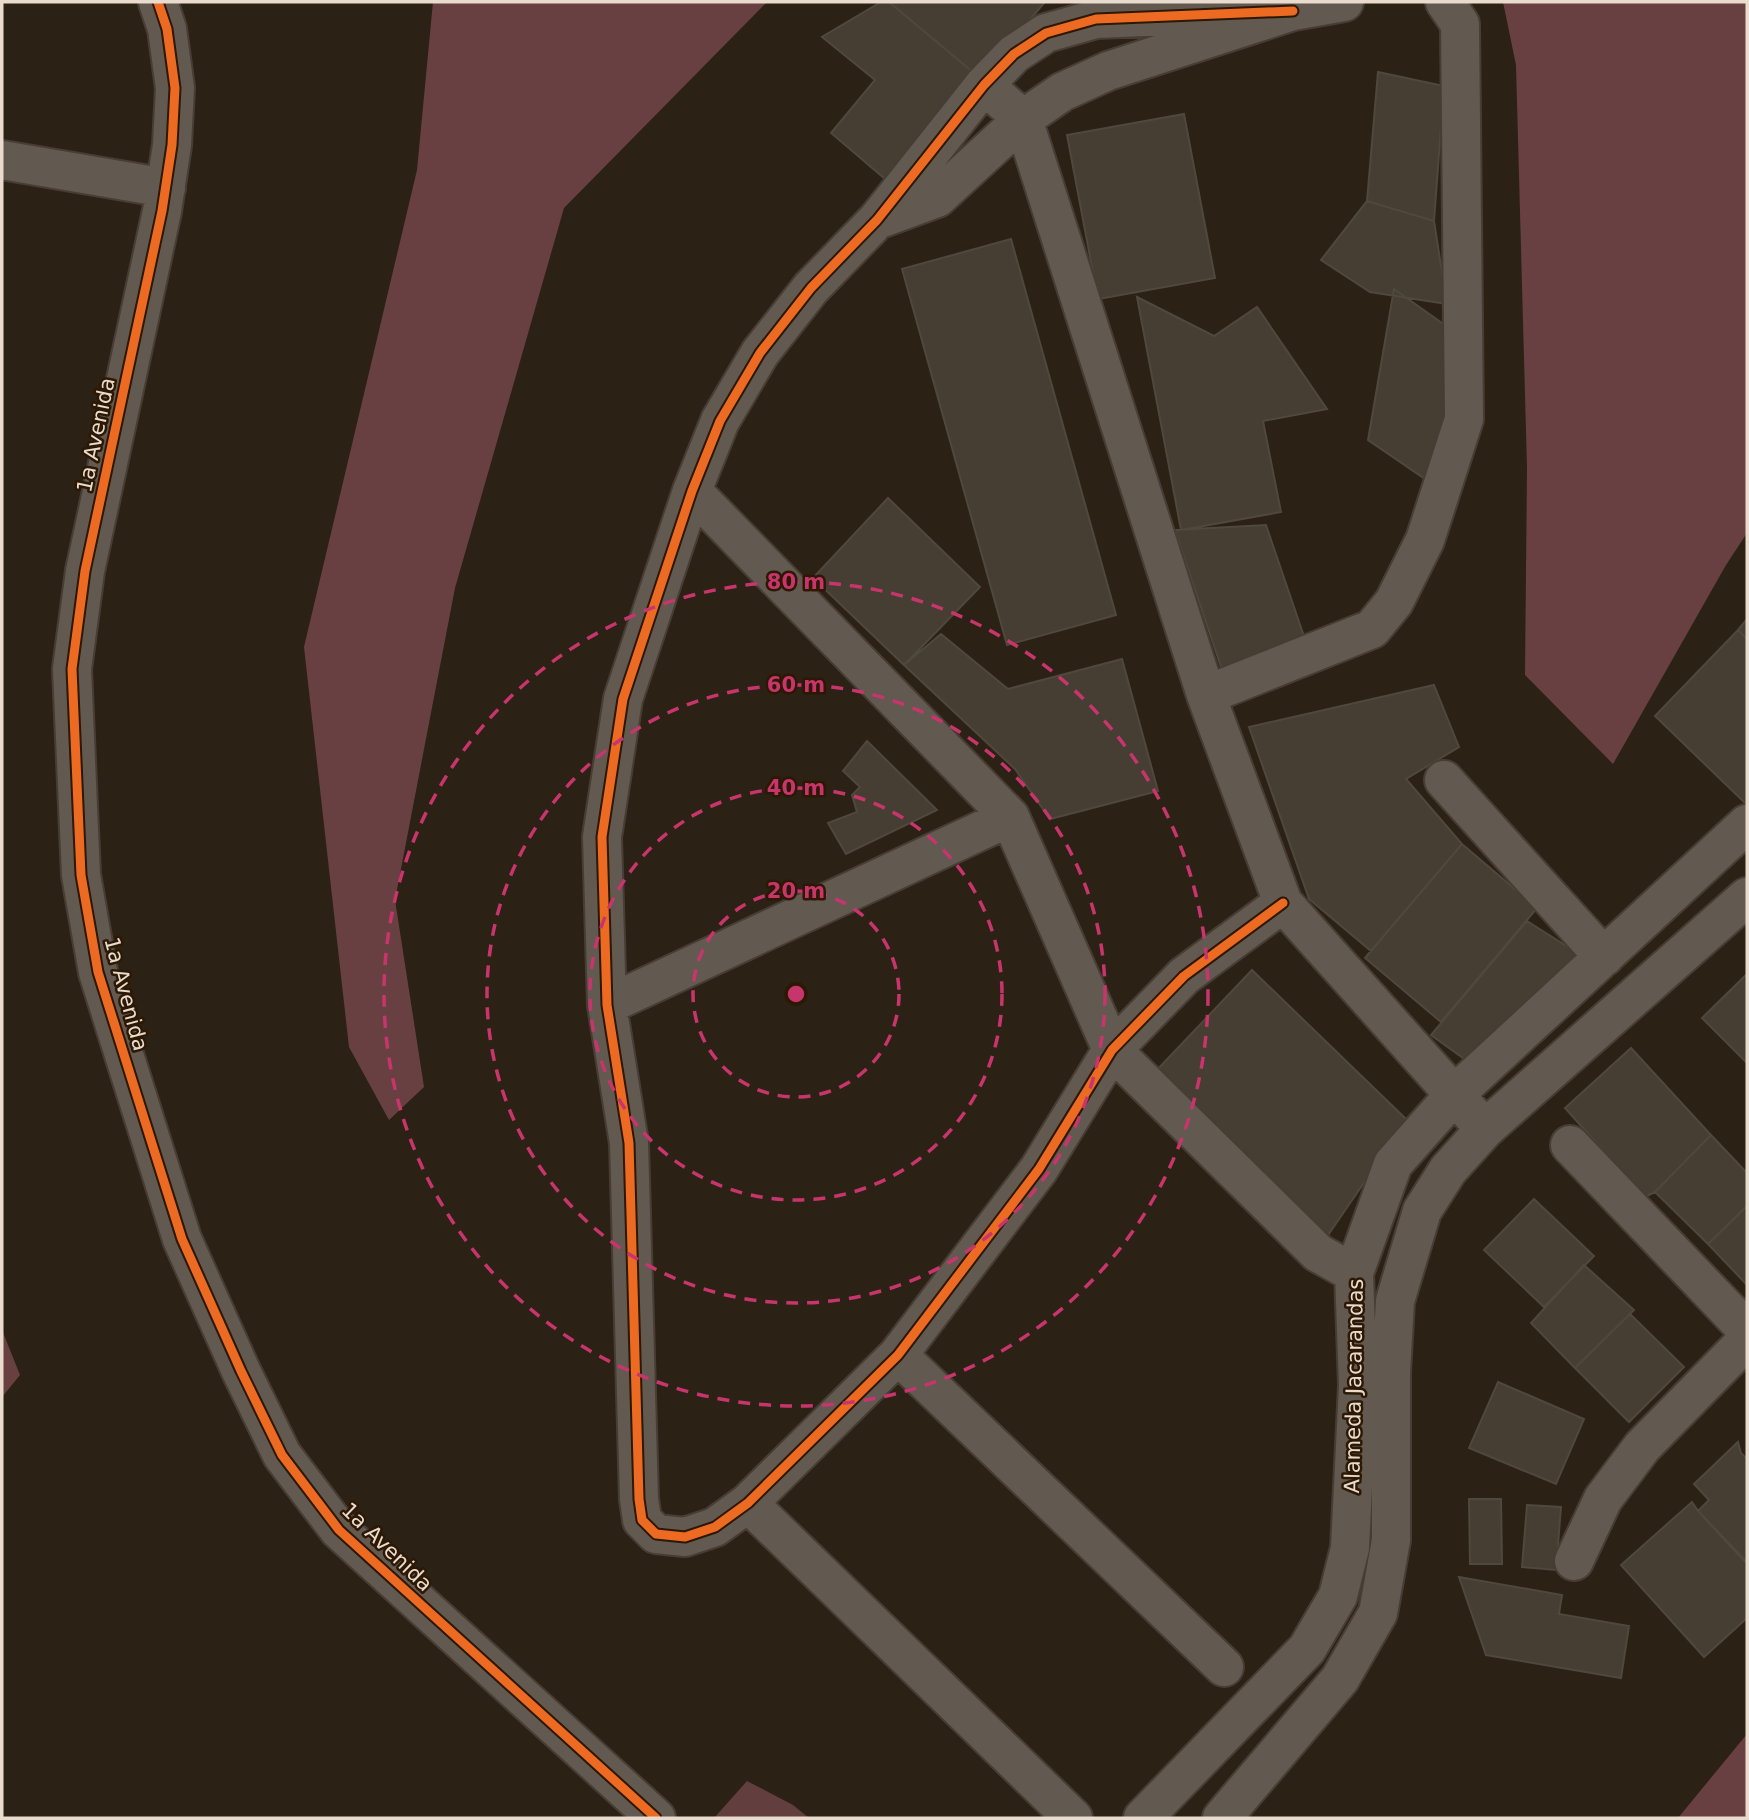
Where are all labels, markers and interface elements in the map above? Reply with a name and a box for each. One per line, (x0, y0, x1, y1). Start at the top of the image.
street label: 1a Avenida (72, 375, 120, 495)
text: 80 m (767, 570, 825, 594)
text: 60 m (767, 673, 825, 697)
text: 40 m (767, 776, 825, 800)
text: 20 m (767, 879, 825, 903)
street label: 1a Avenida (99, 935, 153, 1053)
centre of rings (784, 982, 808, 1006)
street label: Alameda Jacarandas (1340, 1278, 1368, 1494)
street label: 1a Avenida (337, 1498, 437, 1596)

